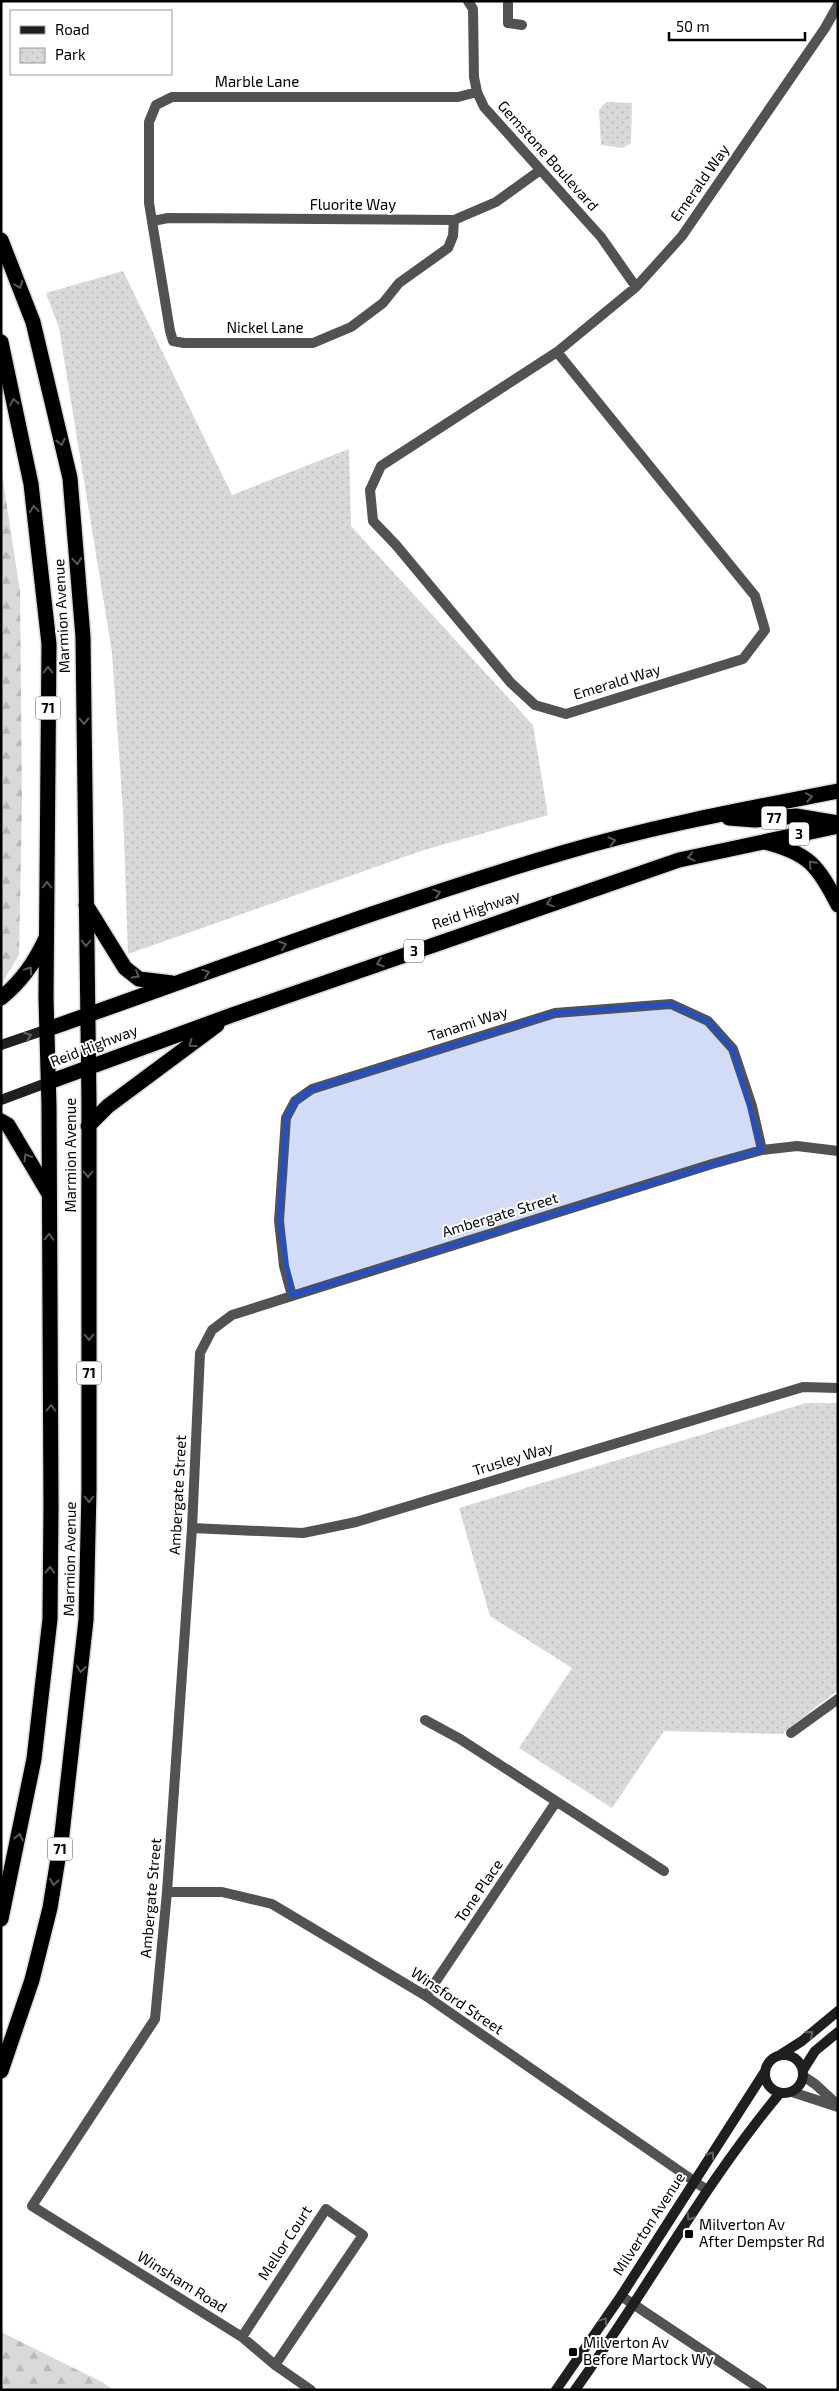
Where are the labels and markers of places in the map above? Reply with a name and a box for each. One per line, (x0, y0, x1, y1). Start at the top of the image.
place label: Milverton Av After Dempster Rd (699, 2215, 825, 2250)
marker: Milverton Av After Dempster Rd (683, 2228, 695, 2240)
place label: Milverton Av Before Martock Wy (583, 2333, 714, 2368)
marker: Milverton Av Before Martock Wy (567, 2346, 579, 2358)

